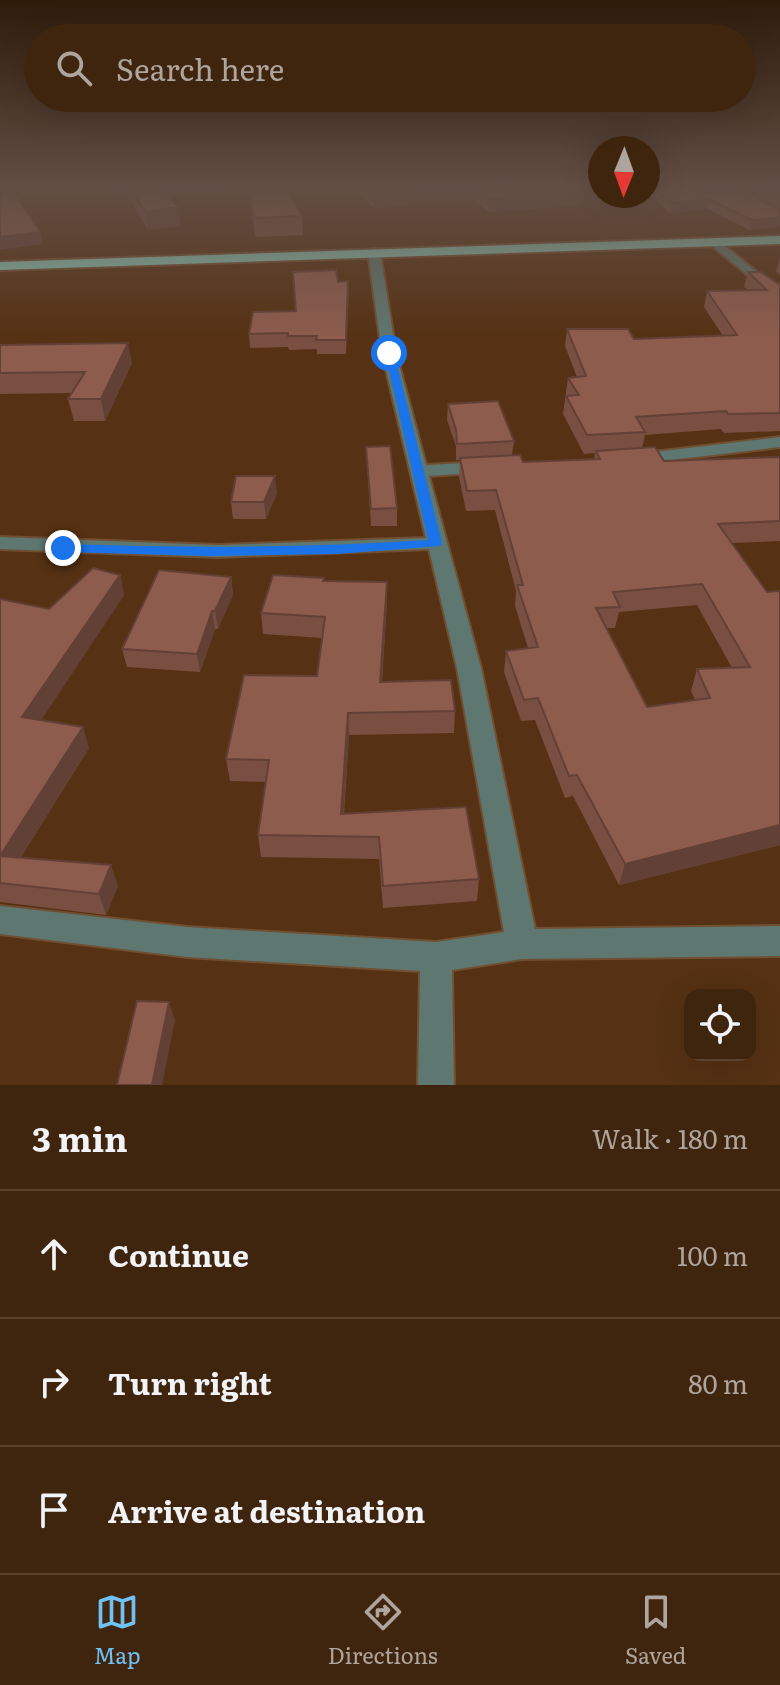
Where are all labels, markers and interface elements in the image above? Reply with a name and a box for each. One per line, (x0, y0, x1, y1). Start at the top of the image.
search box (24, 24, 756, 112)
icon: search (52, 46, 96, 90)
text: Search here (116, 46, 284, 90)
north arrow (588, 136, 660, 208)
route start (371, 335, 407, 371)
route end (45, 530, 81, 566)
map controls (684, 989, 756, 1061)
button: locate (684, 989, 756, 1061)
text: 3 min (32, 1112, 128, 1162)
text: Walk · 180 m (592, 1118, 748, 1157)
icon: ahead (32, 1232, 76, 1276)
text: Continue (108, 1232, 249, 1276)
text: 100 m (677, 1235, 748, 1274)
icon: right (32, 1360, 76, 1404)
text: Turn right (108, 1360, 272, 1404)
text: 80 m (688, 1363, 748, 1402)
icon: arrive (32, 1488, 76, 1532)
text: Arrive at destination (108, 1488, 425, 1532)
tab: Map (94, 1590, 141, 1671)
tab: Directions (328, 1590, 438, 1671)
tab: Saved (625, 1590, 686, 1671)

